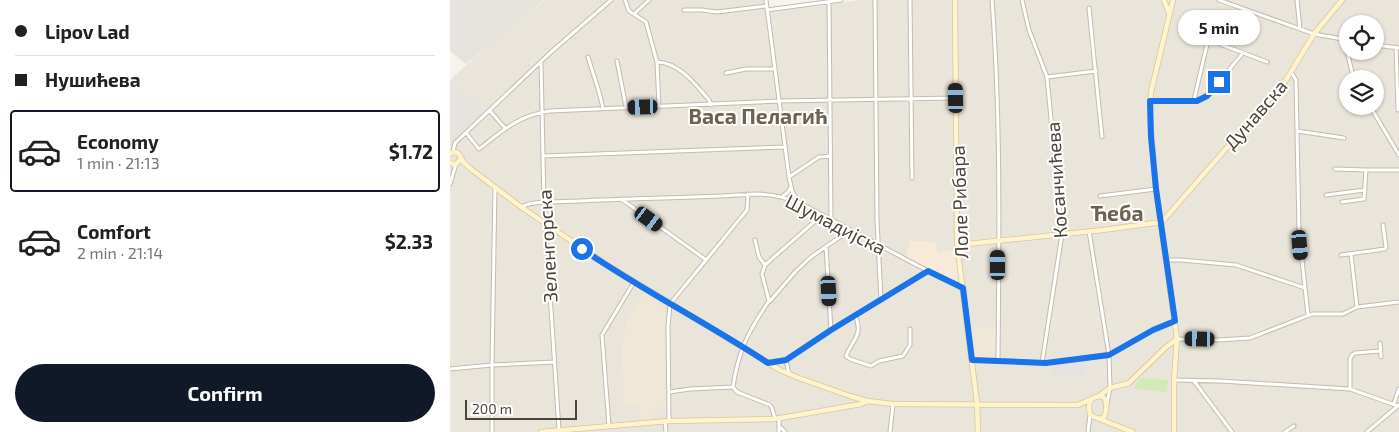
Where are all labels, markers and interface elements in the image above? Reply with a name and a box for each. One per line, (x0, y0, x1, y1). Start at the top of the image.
callout: 5 min (1178, 9, 1260, 44)
map controls (1339, 15, 1384, 115)
button: locate (1339, 15, 1384, 60)
text: 5 min (1199, 18, 1239, 37)
text: Lipov Lad (45, 20, 130, 43)
text: Нушићева (45, 68, 141, 91)
button: layers (1339, 70, 1384, 115)
route end (1208, 71, 1230, 93)
street label: Дунавска (1218, 74, 1292, 154)
car (948, 83, 963, 113)
car (627, 99, 658, 115)
district label: Васа Пелагић (688, 103, 828, 128)
street label: Косанчићева (1040, 121, 1072, 239)
icon: car (17, 129, 62, 174)
text: Economy (77, 130, 159, 153)
text: $1.72 (389, 140, 433, 163)
street label: Лоле Рибара (946, 145, 972, 259)
text: 1 min · 21:13 (77, 153, 160, 172)
street label: Зеленгорска (533, 189, 561, 303)
street label: Шумадијска (782, 189, 890, 260)
district label: Ћеба (1090, 200, 1144, 225)
car (632, 204, 665, 234)
icon: car (17, 219, 62, 264)
text: Comfort (77, 220, 151, 243)
car (1291, 229, 1308, 261)
text: $2.33 (385, 230, 433, 253)
route start (571, 238, 593, 260)
text: 2 min · 21:14 (77, 243, 163, 262)
car (990, 250, 1005, 280)
car (820, 276, 837, 306)
car (1184, 331, 1215, 347)
button: Confirm (15, 364, 435, 422)
scale bar (465, 397, 578, 420)
text: 200 m (472, 400, 512, 417)

